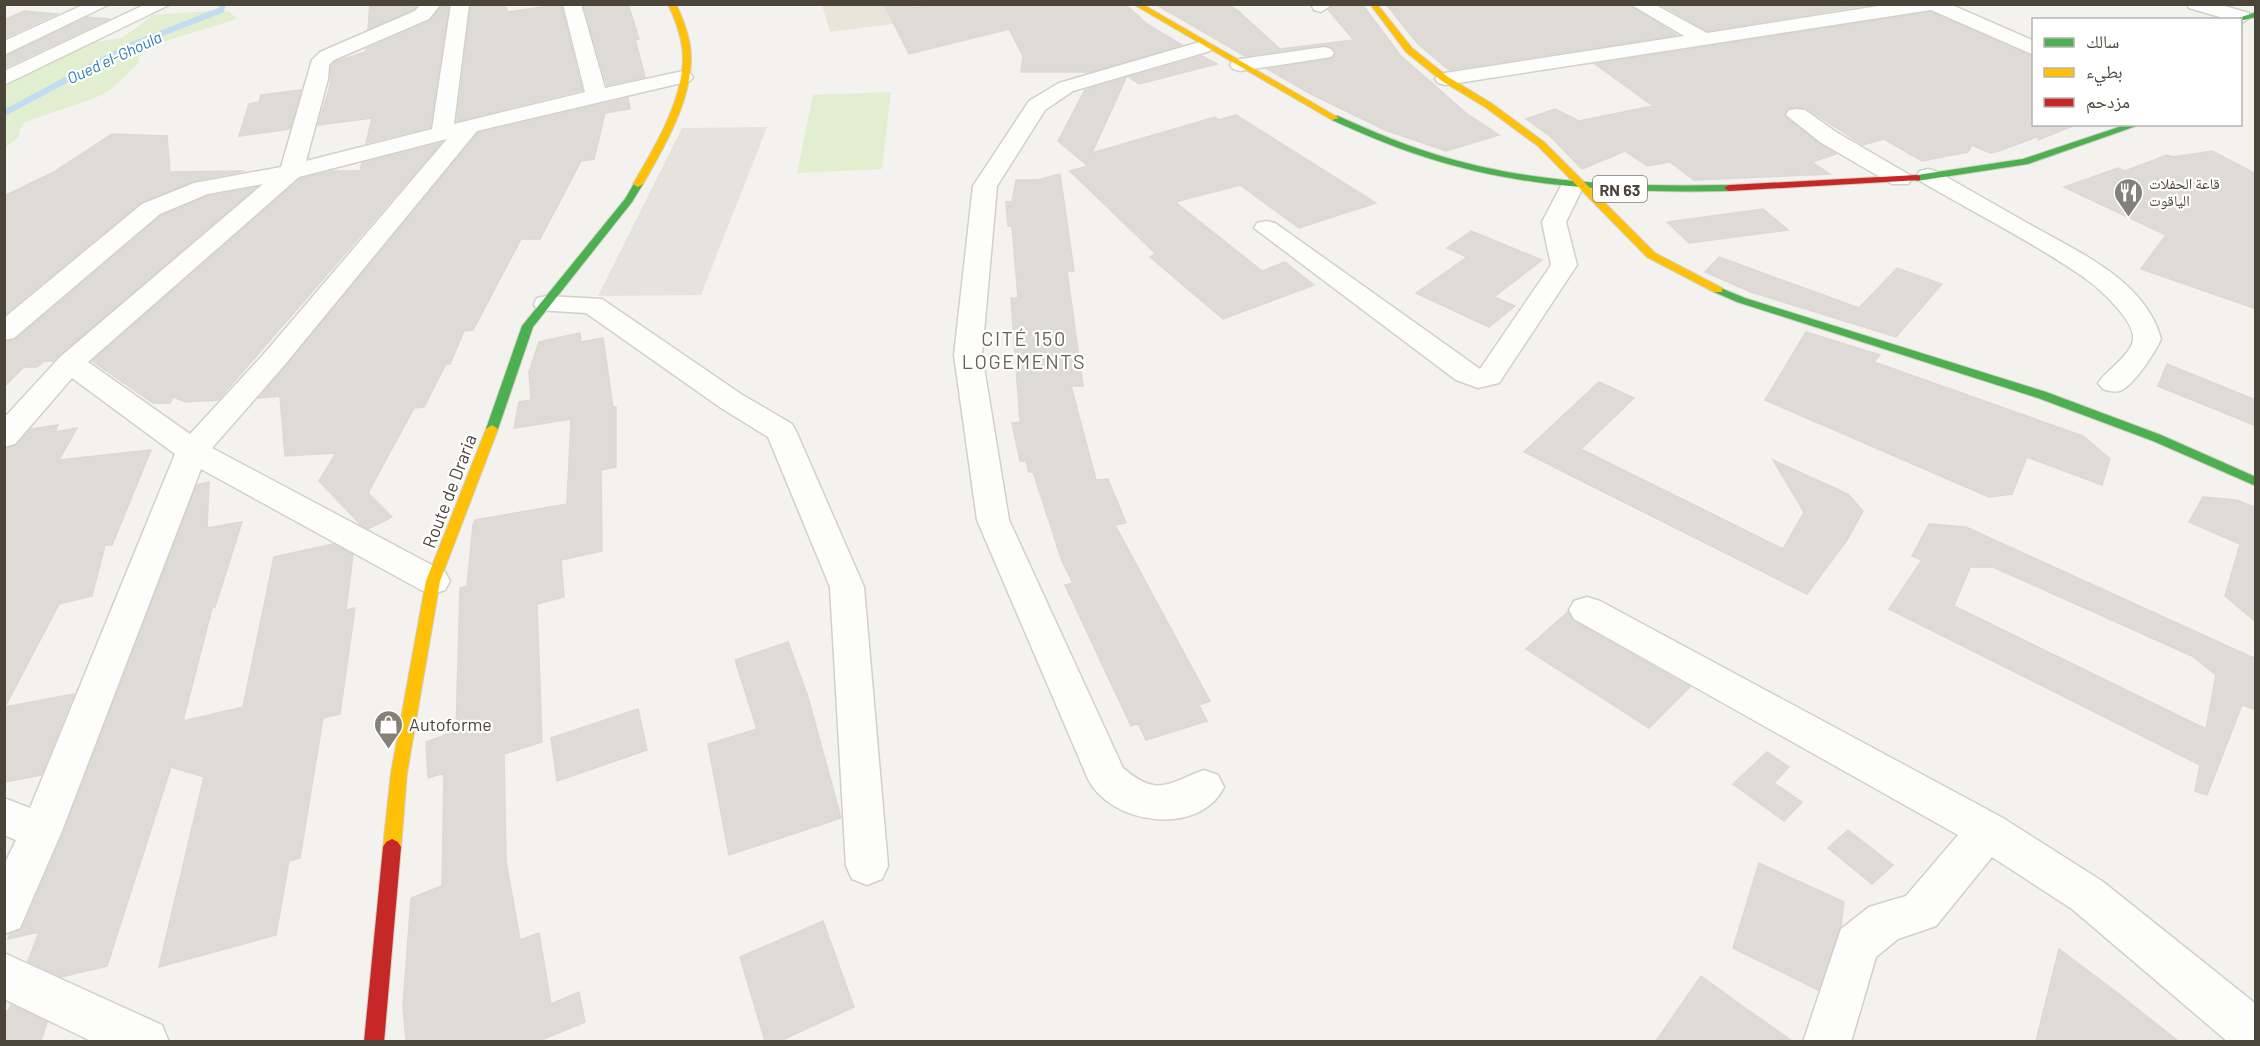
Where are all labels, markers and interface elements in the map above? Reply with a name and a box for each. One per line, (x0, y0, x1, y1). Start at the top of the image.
legend (2032, 18, 2242, 126)
water label: Oued el-Ghoula (64, 27, 164, 87)
text: سالك (2086, 30, 2119, 52)
text: بطيء (2086, 60, 2123, 87)
text: مزدحم (2086, 90, 2130, 114)
place label: قاعة الحفلات الياقوت (2149, 174, 2220, 210)
road number: RN 63 (1593, 176, 1647, 202)
restaurant icon: قاعة الحفلات الياقوت (2112, 176, 2144, 218)
district label: CITÉ 150 LOGEMENTS (962, 326, 1086, 373)
street label: Route de Draria (417, 431, 481, 551)
shop icon: Autoforme (372, 708, 404, 750)
place label: Autoforme (409, 713, 492, 735)

